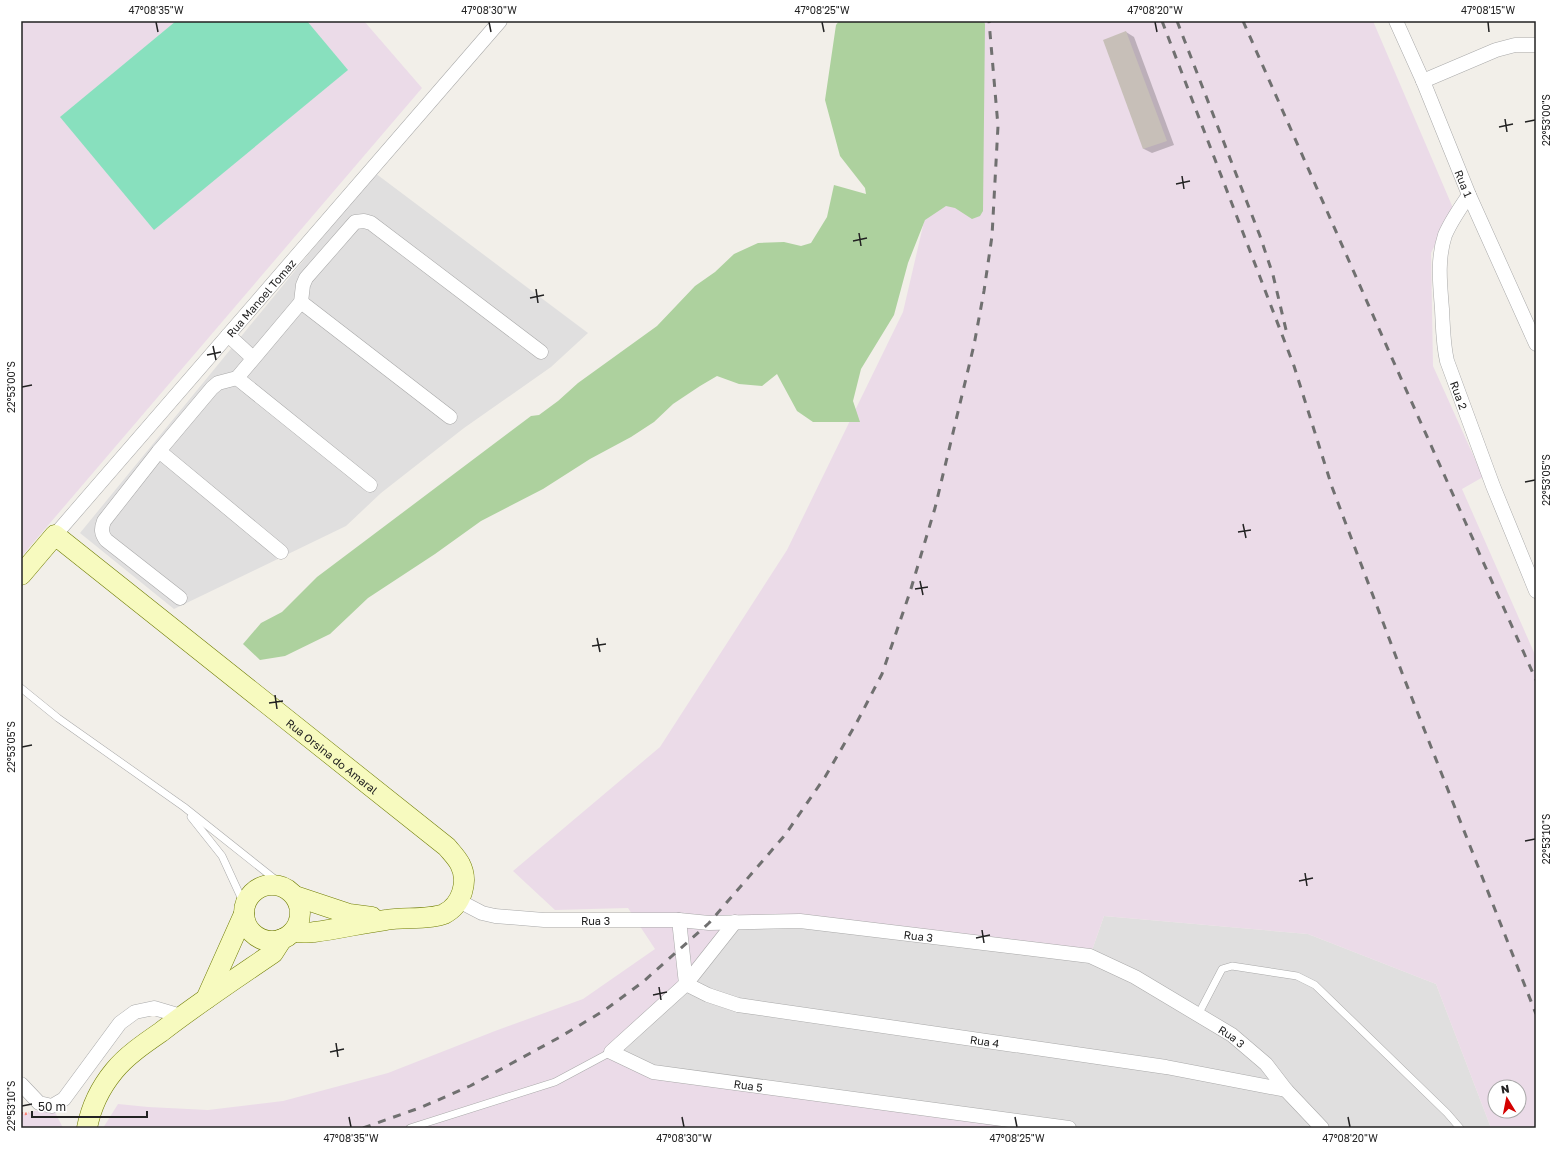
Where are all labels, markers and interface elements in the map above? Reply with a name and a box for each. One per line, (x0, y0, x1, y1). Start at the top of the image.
text: 47°08'35"W (128, 4, 184, 16)
text: 47°08'30"W (461, 4, 517, 16)
text: 47°08'25"W (794, 4, 850, 16)
text: 47°08'20"W (1127, 4, 1183, 16)
text: 47°08'15"W (1461, 4, 1515, 16)
text: 22°53'00"S (1540, 94, 1552, 146)
street label: Rua 1 (1453, 168, 1476, 199)
street label: Rua Manoel Tomaz (223, 256, 298, 339)
text: 22°53'00"S (5, 361, 17, 413)
street label: Rua 2 (1448, 379, 1471, 411)
text: 22°53'05"S (1540, 454, 1552, 506)
street label: Rua Orsina do Amaral (284, 715, 381, 796)
text: 22°53'05"S (5, 721, 17, 773)
text: 22°53'10"S (1540, 814, 1552, 864)
street label: Rua 3 (581, 914, 610, 927)
street label: Rua 3 (903, 927, 934, 944)
street label: Rua 3 (1217, 1022, 1248, 1050)
street label: Rua 4 (969, 1032, 1001, 1049)
street label: Rua 5 (733, 1076, 764, 1093)
north arrow (1487, 1079, 1527, 1119)
text: 22°53'10"S (5, 1081, 17, 1131)
text: N (1500, 1082, 1510, 1096)
scale bar (32, 1093, 147, 1119)
text: 50 m (38, 1099, 66, 1114)
text: 47°08'35"W (323, 1132, 379, 1144)
text: 47°08'30"W (656, 1132, 712, 1144)
text: 47°08'25"W (989, 1132, 1045, 1144)
text: 47°08'20"W (1322, 1132, 1378, 1144)

